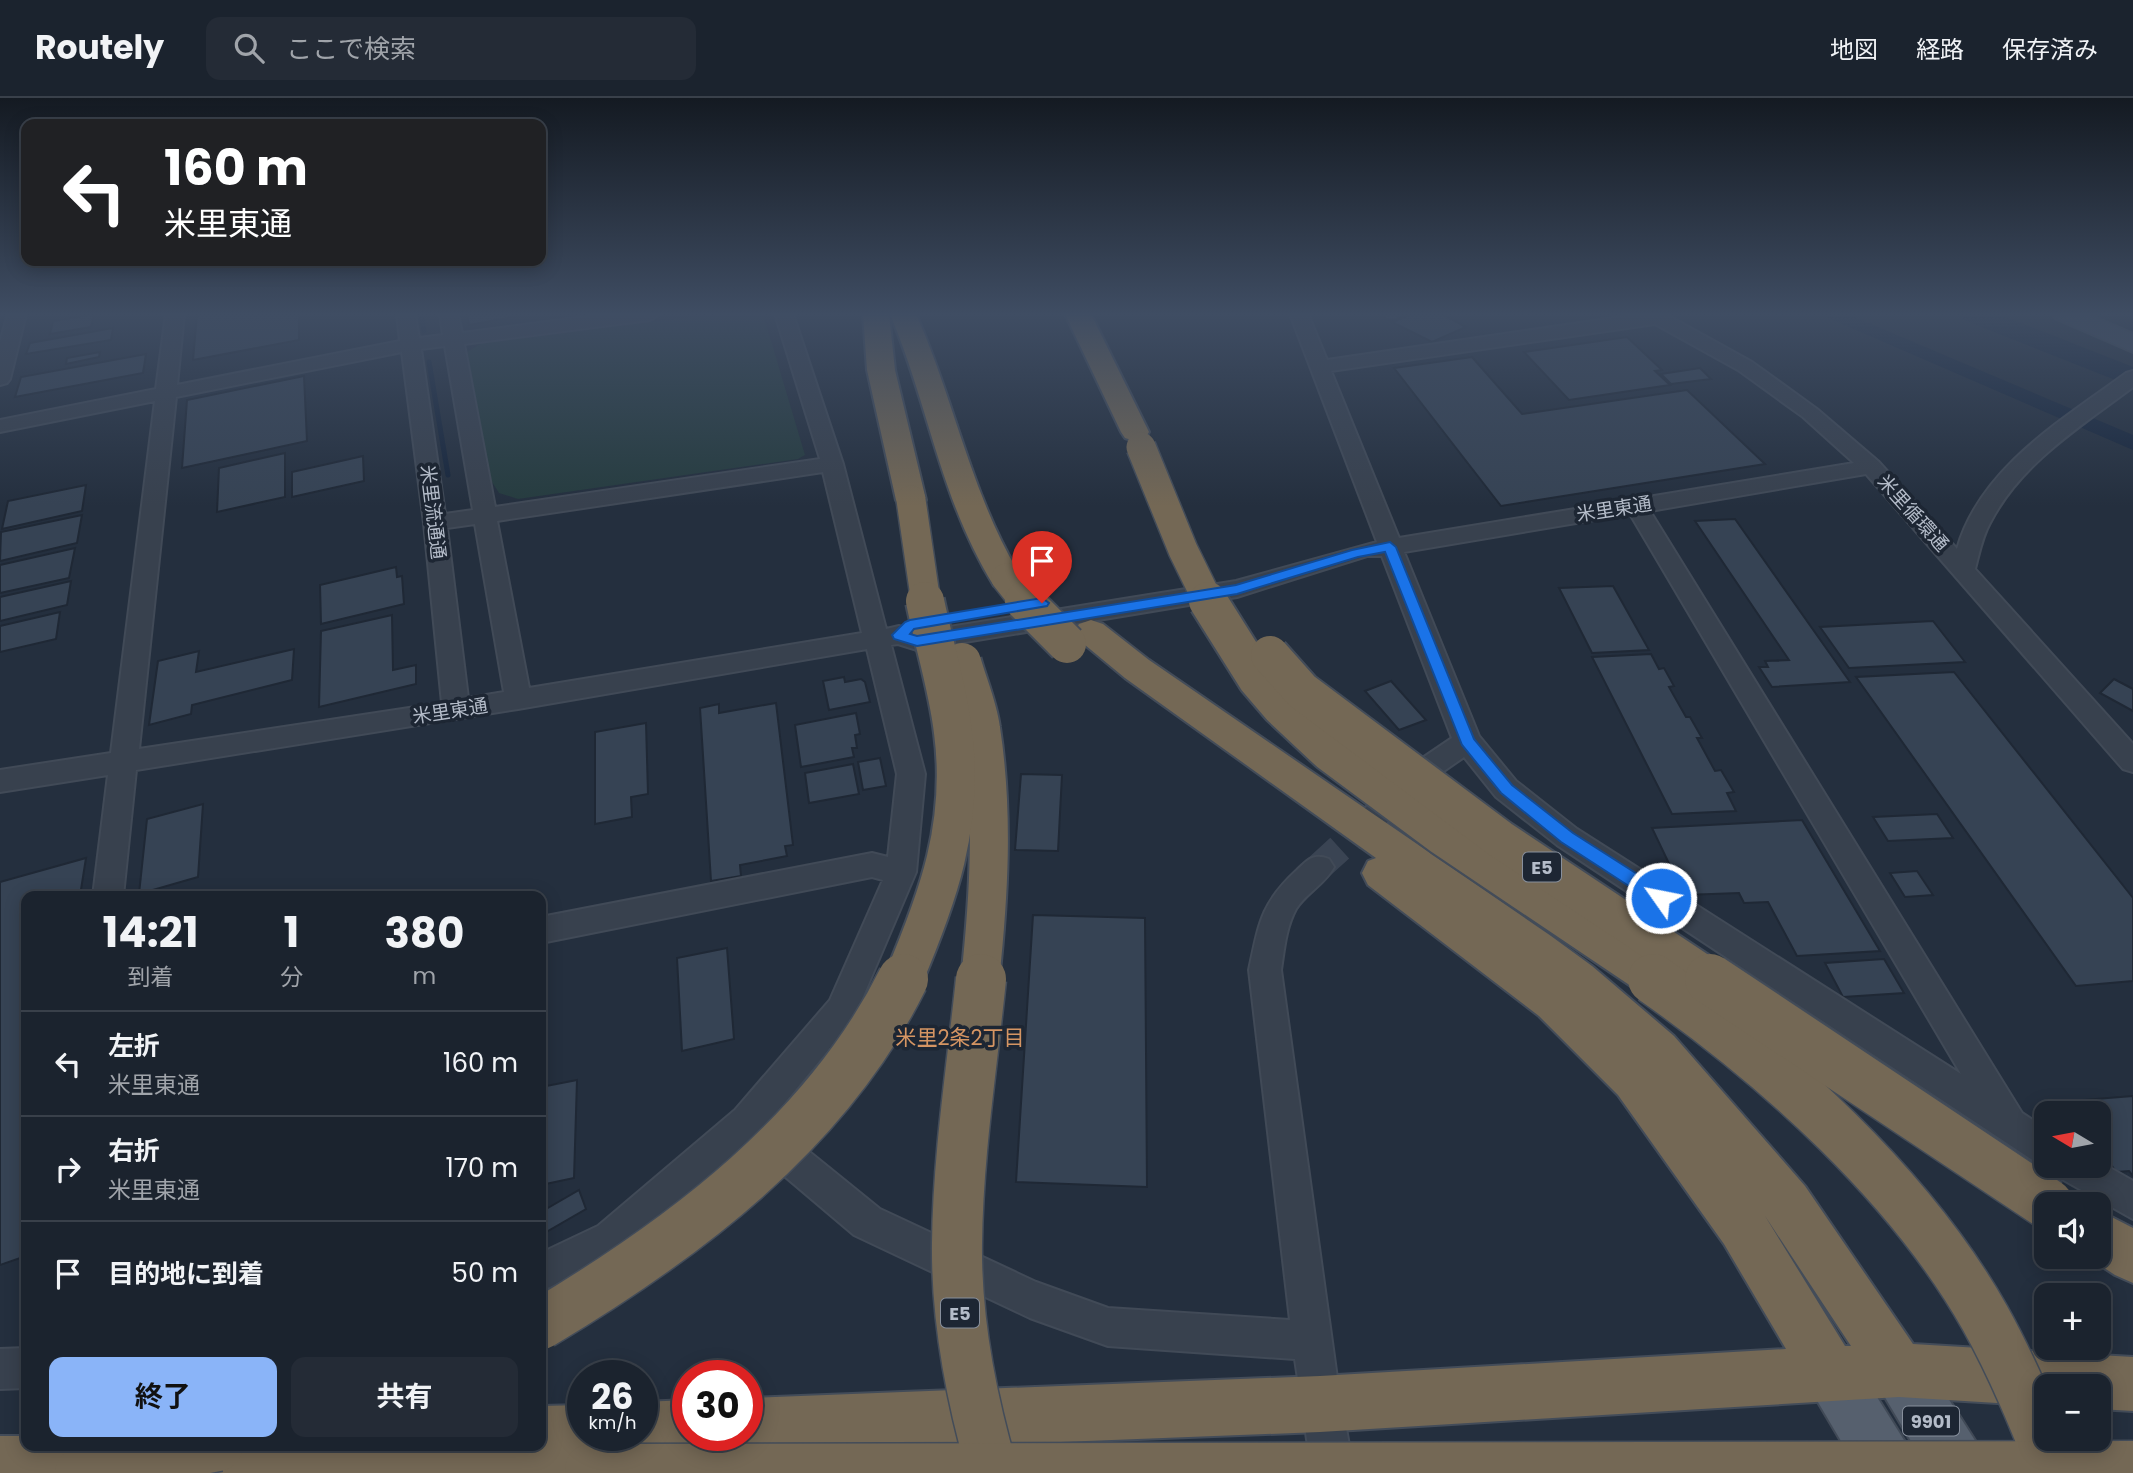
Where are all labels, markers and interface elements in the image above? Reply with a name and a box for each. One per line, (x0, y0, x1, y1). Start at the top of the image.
search box (206, 17, 696, 80)
text: Routely (35, 24, 164, 71)
icon: search (230, 29, 268, 67)
text: ここで検索 (286, 31, 416, 67)
text: 地図 (1830, 33, 1878, 66)
text: 経路 (1916, 33, 1964, 66)
text: 保存済み (2002, 33, 2098, 66)
text: 160 m (164, 134, 308, 202)
icon: left (49, 147, 140, 238)
text: 米里東通 (164, 201, 292, 246)
street label: 米里流通通 (414, 463, 452, 561)
street label: 米里循環通 (1871, 469, 1955, 557)
street label: 米里東通 (1574, 490, 1654, 528)
pin (1012, 531, 1072, 603)
icon: arrive (1023, 542, 1061, 580)
street label: 米里東通 (410, 692, 490, 730)
road number: E5 (1523, 852, 1561, 882)
position arrow (1624, 861, 1698, 935)
text: 14:21 (103, 903, 198, 962)
text: 1 (284, 903, 299, 962)
text: 380 (384, 904, 464, 963)
text: m (413, 960, 436, 992)
text: 到着 (127, 961, 173, 993)
text: 分 (280, 961, 303, 993)
district label: 米里2条2丁目 (895, 1023, 1025, 1052)
text: 左折 (108, 1028, 160, 1064)
icon: left (49, 1045, 87, 1083)
text: 160 m (443, 1045, 518, 1081)
text: 米里東通 (108, 1069, 200, 1101)
north arrow (2034, 1101, 2110, 1178)
map controls (2034, 1101, 2111, 1451)
text: 右折 (108, 1133, 160, 1169)
icon: right (49, 1150, 87, 1188)
text: 170 m (445, 1150, 518, 1186)
text: 米里東通 (108, 1174, 200, 1206)
button: sound (2034, 1192, 2111, 1269)
icon: arrive (49, 1255, 87, 1293)
text: 50 m (452, 1255, 518, 1291)
text: 目的地に到着 (108, 1256, 264, 1292)
button: + (2034, 1283, 2111, 1360)
road number: E5 (941, 1298, 979, 1328)
button: 終了 (49, 1357, 277, 1437)
button: 共有 (291, 1357, 518, 1437)
speed limit sign: 30 (672, 1360, 763, 1451)
text: 26 (591, 1372, 634, 1421)
button: − (2034, 1374, 2111, 1451)
road number: 9901 (1903, 1406, 1959, 1436)
text: km/h (589, 1410, 636, 1435)

